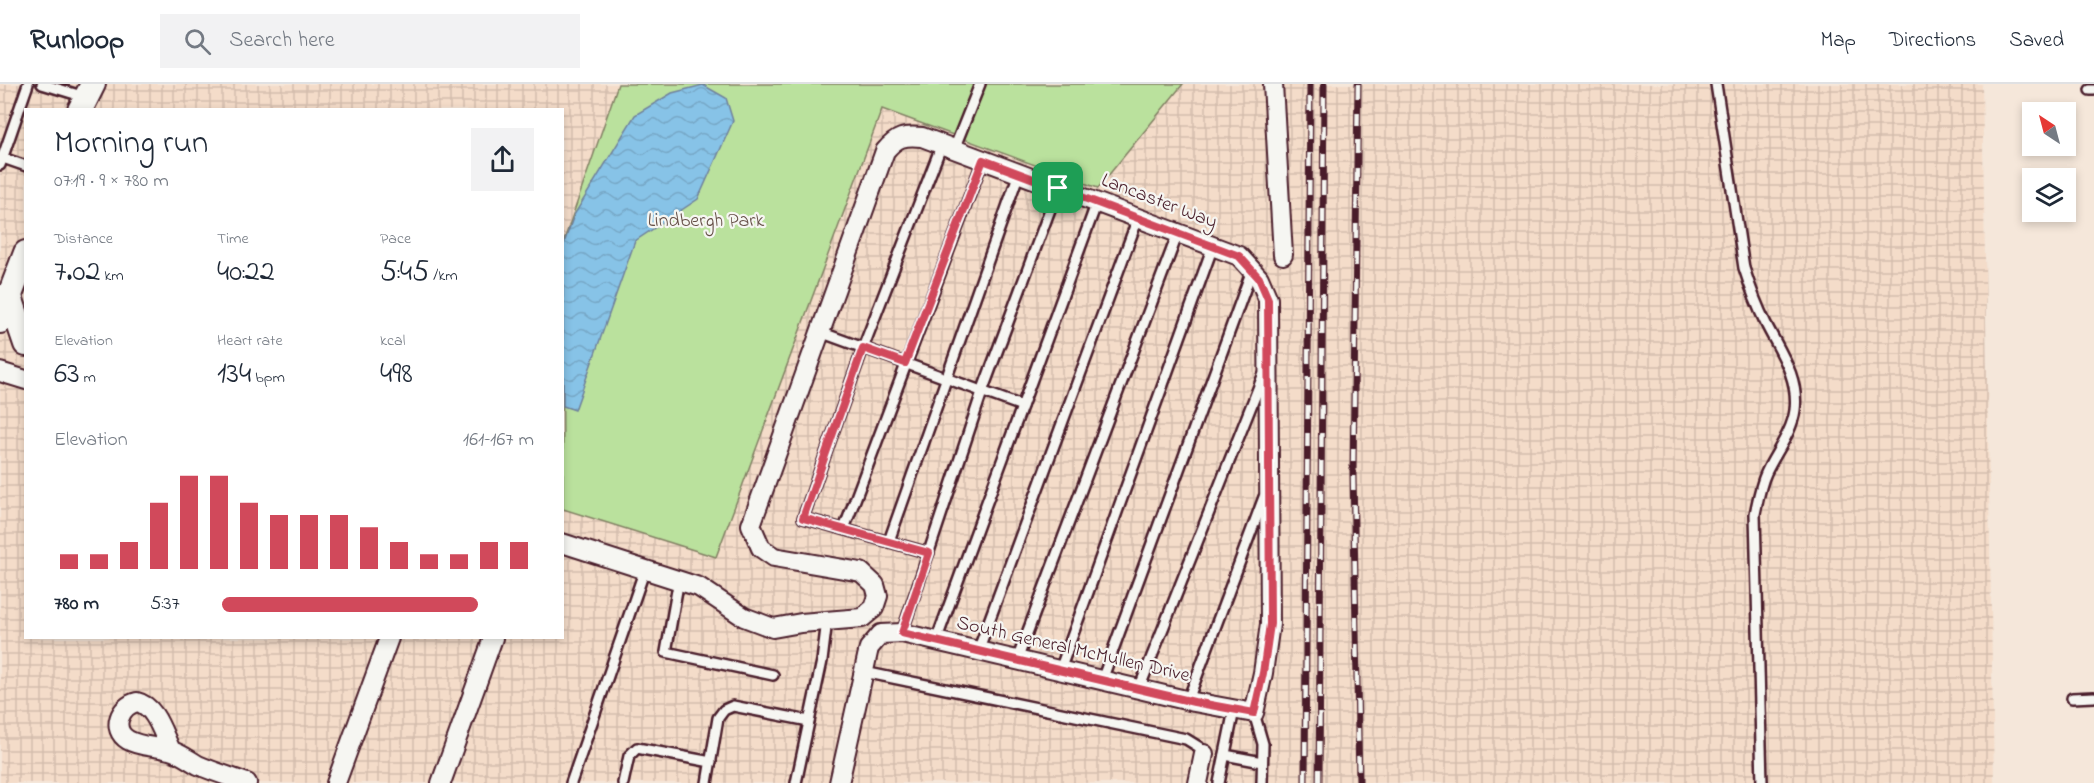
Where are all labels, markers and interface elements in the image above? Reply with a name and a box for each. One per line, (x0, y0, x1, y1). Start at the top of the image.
search box (160, 14, 580, 68)
text: Runloop (30, 21, 124, 62)
icon: search (181, 25, 214, 58)
text: Search here (229, 25, 335, 57)
text: Map (1820, 26, 1856, 56)
text: Directions (1889, 26, 1976, 56)
text: Saved (2009, 26, 2064, 56)
north arrow (2022, 102, 2076, 156)
map controls (2022, 102, 2076, 222)
text: Morning run (54, 120, 208, 168)
button: share (471, 128, 534, 191)
pin (1032, 162, 1083, 213)
text: 07:19 · 9 × 780 m (54, 167, 169, 196)
street label: Lancaster Way (1097, 167, 1221, 237)
button: layers (2022, 168, 2076, 222)
icon: arrive (1041, 171, 1074, 204)
park label: Lindbergh Park (648, 207, 765, 237)
text: Distance (54, 227, 113, 251)
text: Time (217, 227, 249, 251)
text: Pace (380, 227, 411, 251)
text: 7.02 (54, 251, 100, 295)
text: 40:22 (217, 251, 275, 295)
text: 5:45 (380, 251, 429, 295)
text: km (100, 264, 124, 288)
text: /km (429, 264, 458, 288)
text: Elevation (54, 329, 113, 353)
text: Heart rate (217, 329, 283, 353)
text: kcal (380, 329, 405, 353)
text: 63 (54, 353, 80, 397)
text: 134 (217, 353, 251, 397)
text: 498 (380, 353, 413, 397)
text: m (80, 366, 96, 390)
text: bpm (251, 366, 285, 390)
text: Elevation (54, 426, 128, 455)
text: 161–167 m (463, 426, 534, 455)
text: 780 m (54, 590, 99, 619)
text: 5:37 (150, 590, 180, 619)
street label: South General McMullen Drive (954, 609, 1192, 691)

